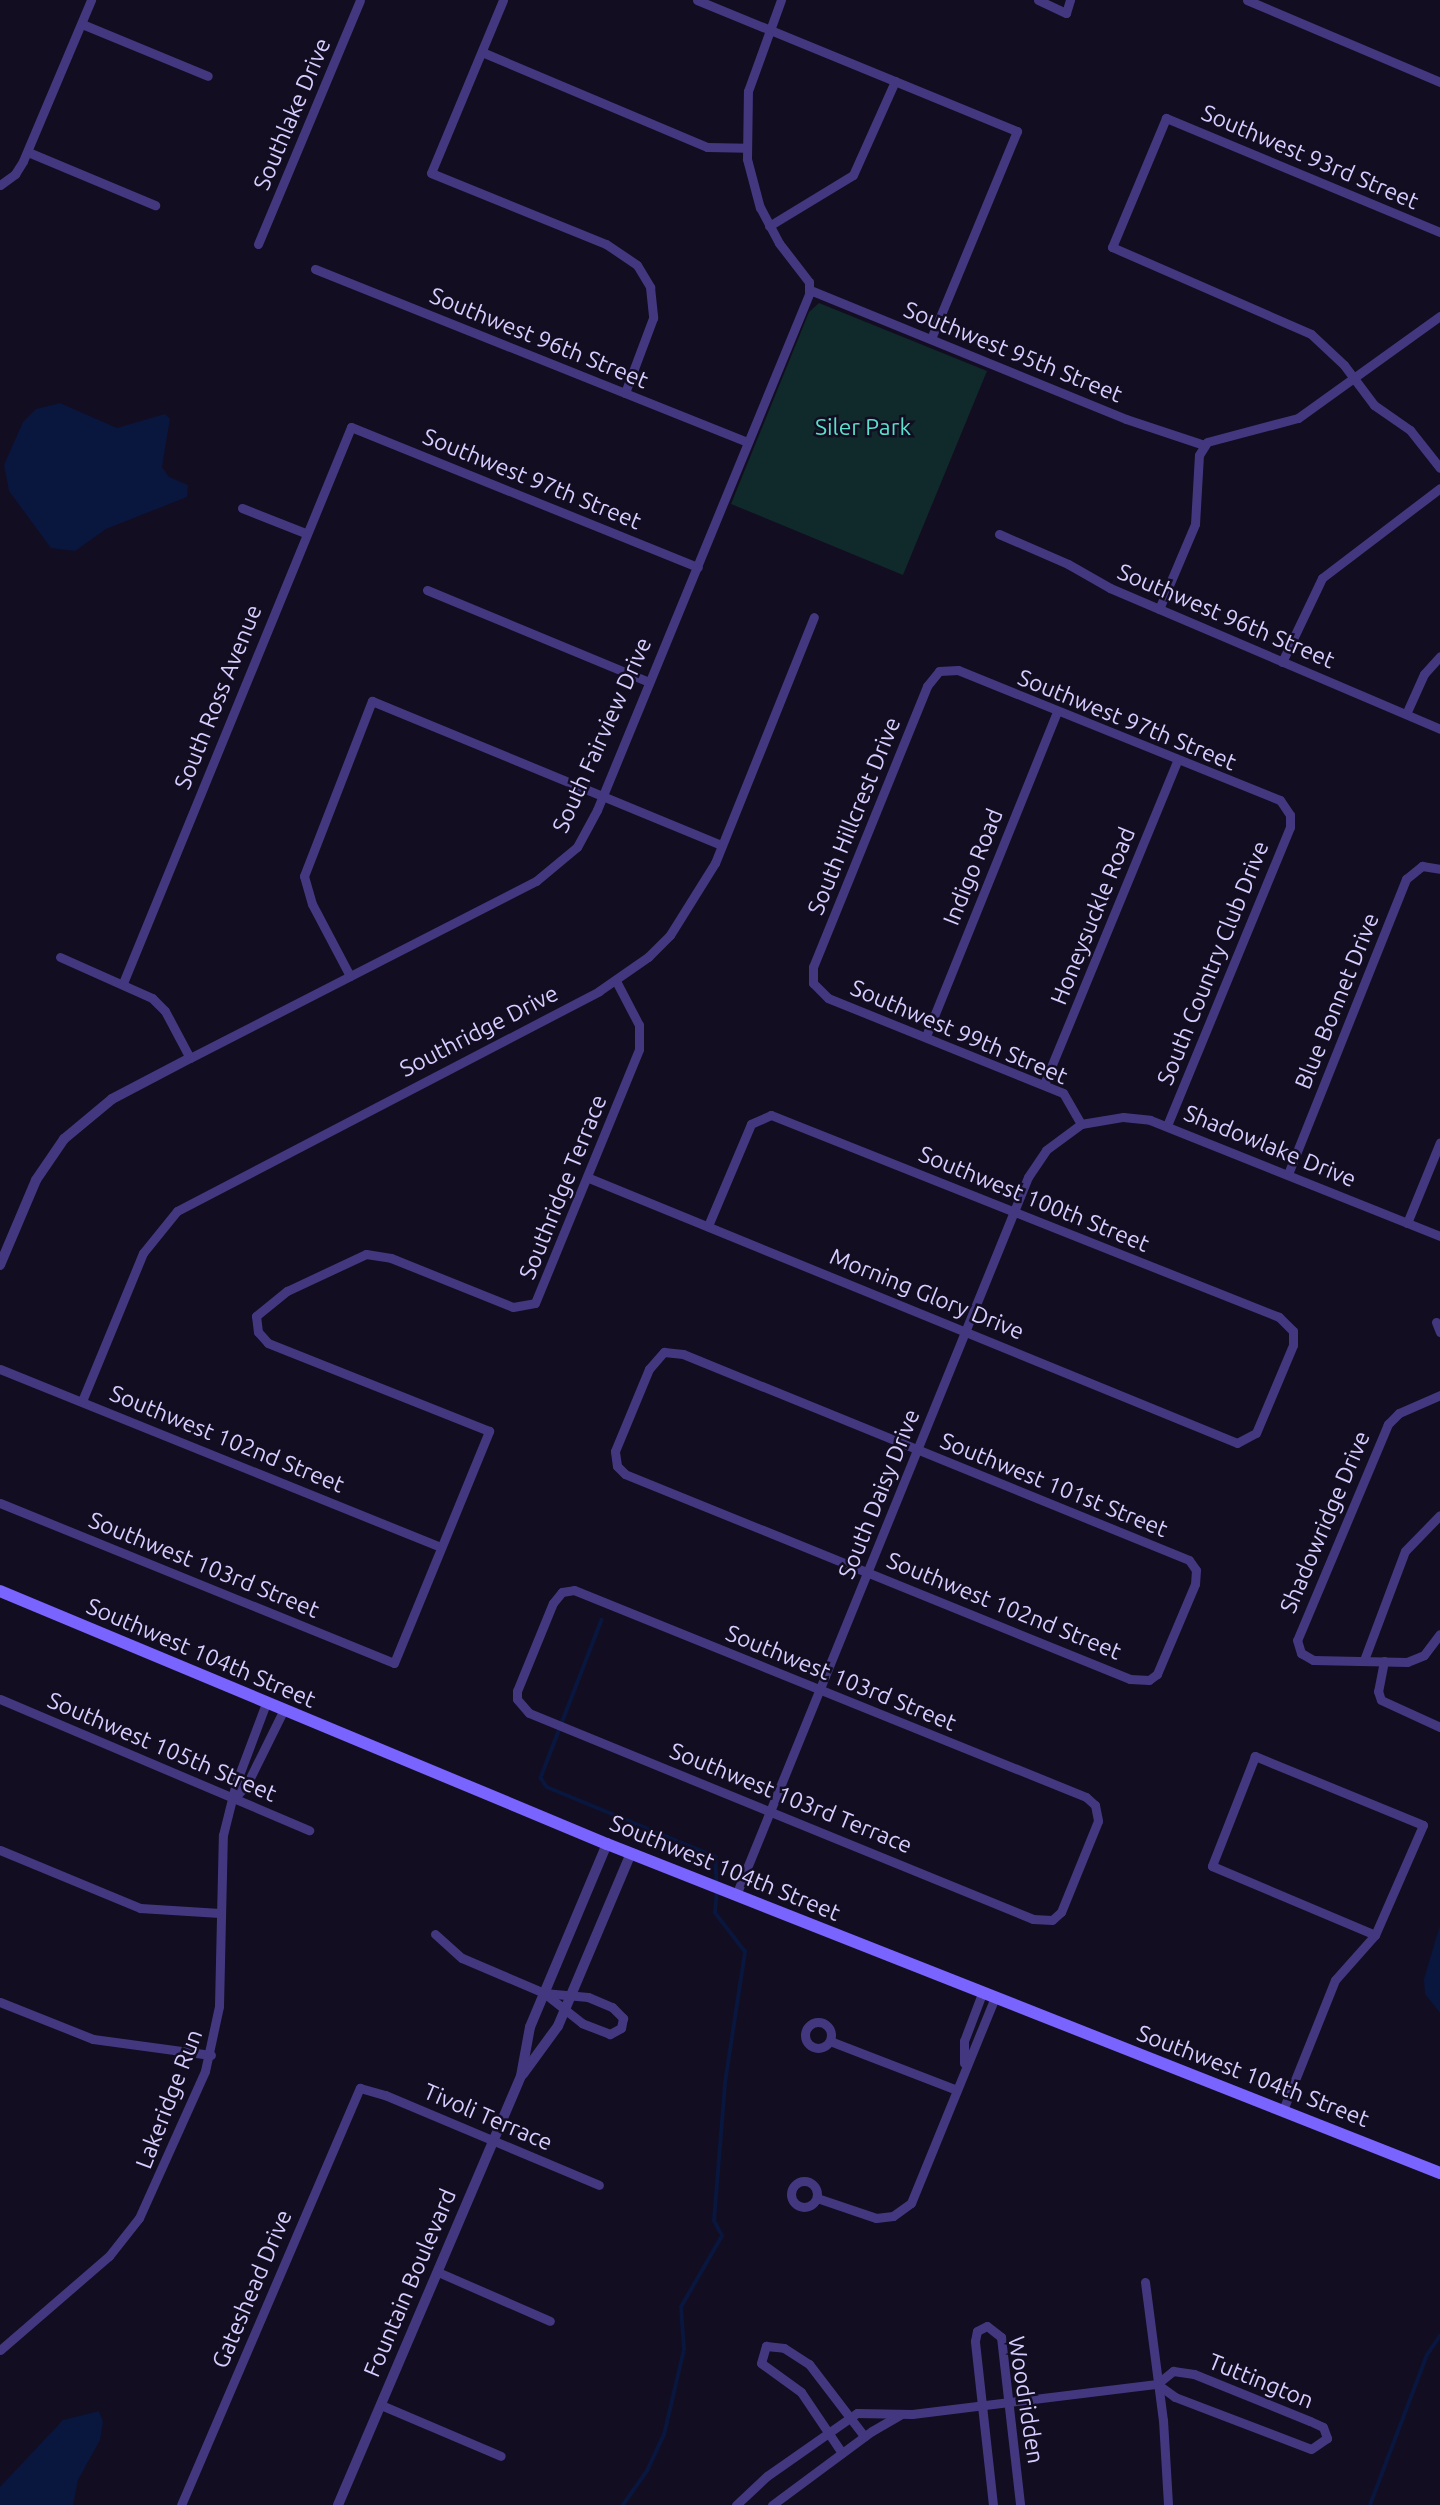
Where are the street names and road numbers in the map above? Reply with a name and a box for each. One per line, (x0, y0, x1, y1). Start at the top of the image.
street label: Southlake Drive (248, 34, 336, 194)
street label: Southwest 93rd Street (1197, 99, 1423, 215)
street label: Southwest 96th Street (426, 282, 652, 394)
street label: Southwest 95th Street (900, 296, 1126, 408)
street label: Southwest 97th Street (419, 423, 645, 535)
street label: Southwest 96th Street (1113, 558, 1339, 674)
street label: South Ross Avenue (168, 601, 268, 793)
street label: South Fairview Drive (546, 633, 658, 837)
street label: Southwest 97th Street (1014, 664, 1240, 776)
street label: South Hillcrest Drive (802, 713, 906, 919)
street label: Indigo Road (937, 805, 1009, 929)
street label: Honeysuckle Road (1045, 823, 1141, 1009)
street label: South Country Club Drive (1151, 837, 1275, 1089)
street label: Blue Bonnet Drive (1289, 909, 1385, 1093)
street label: Southwest 99th Street (846, 974, 1072, 1090)
street label: Southridge Drive (395, 979, 563, 1083)
street label: Southridge Terrace (513, 1091, 613, 1283)
street label: Shadowlake Drive (1180, 1099, 1360, 1193)
street label: Southwest 100th Street (915, 1140, 1153, 1258)
street label: Morning Glory Drive (826, 1242, 1028, 1346)
street label: Southwest 102nd Street (106, 1379, 348, 1499)
street label: South Daisy Drive (832, 1405, 926, 1583)
street label: Southwest 101st Street (936, 1427, 1172, 1543)
street label: Shadowridge Drive (1274, 1427, 1376, 1617)
street label: Southwest 103rd Street (85, 1506, 323, 1624)
street label: Southwest 102nd Street (883, 1546, 1125, 1666)
street label: Southwest 104th Street (82, 1592, 320, 1714)
street label: Southwest 103rd Street (722, 1619, 960, 1737)
street label: Southwest 105th Street (43, 1686, 281, 1808)
street label: Southwest 103rd Terrace (666, 1737, 916, 1859)
street label: Southwest 104th Street (606, 1809, 844, 1927)
street label: Southwest 104th Street (1133, 2019, 1373, 2133)
street label: Lakeridge Run (130, 2025, 208, 2173)
street label: Tivoli Terrace (419, 2077, 557, 2157)
street label: Fountain Boulevard (358, 2185, 462, 2381)
street label: Gateshead Drive (206, 2206, 298, 2372)
street label: Woodridden (1002, 2334, 1050, 2466)
street label: Tuttington (1204, 2347, 1318, 2415)

